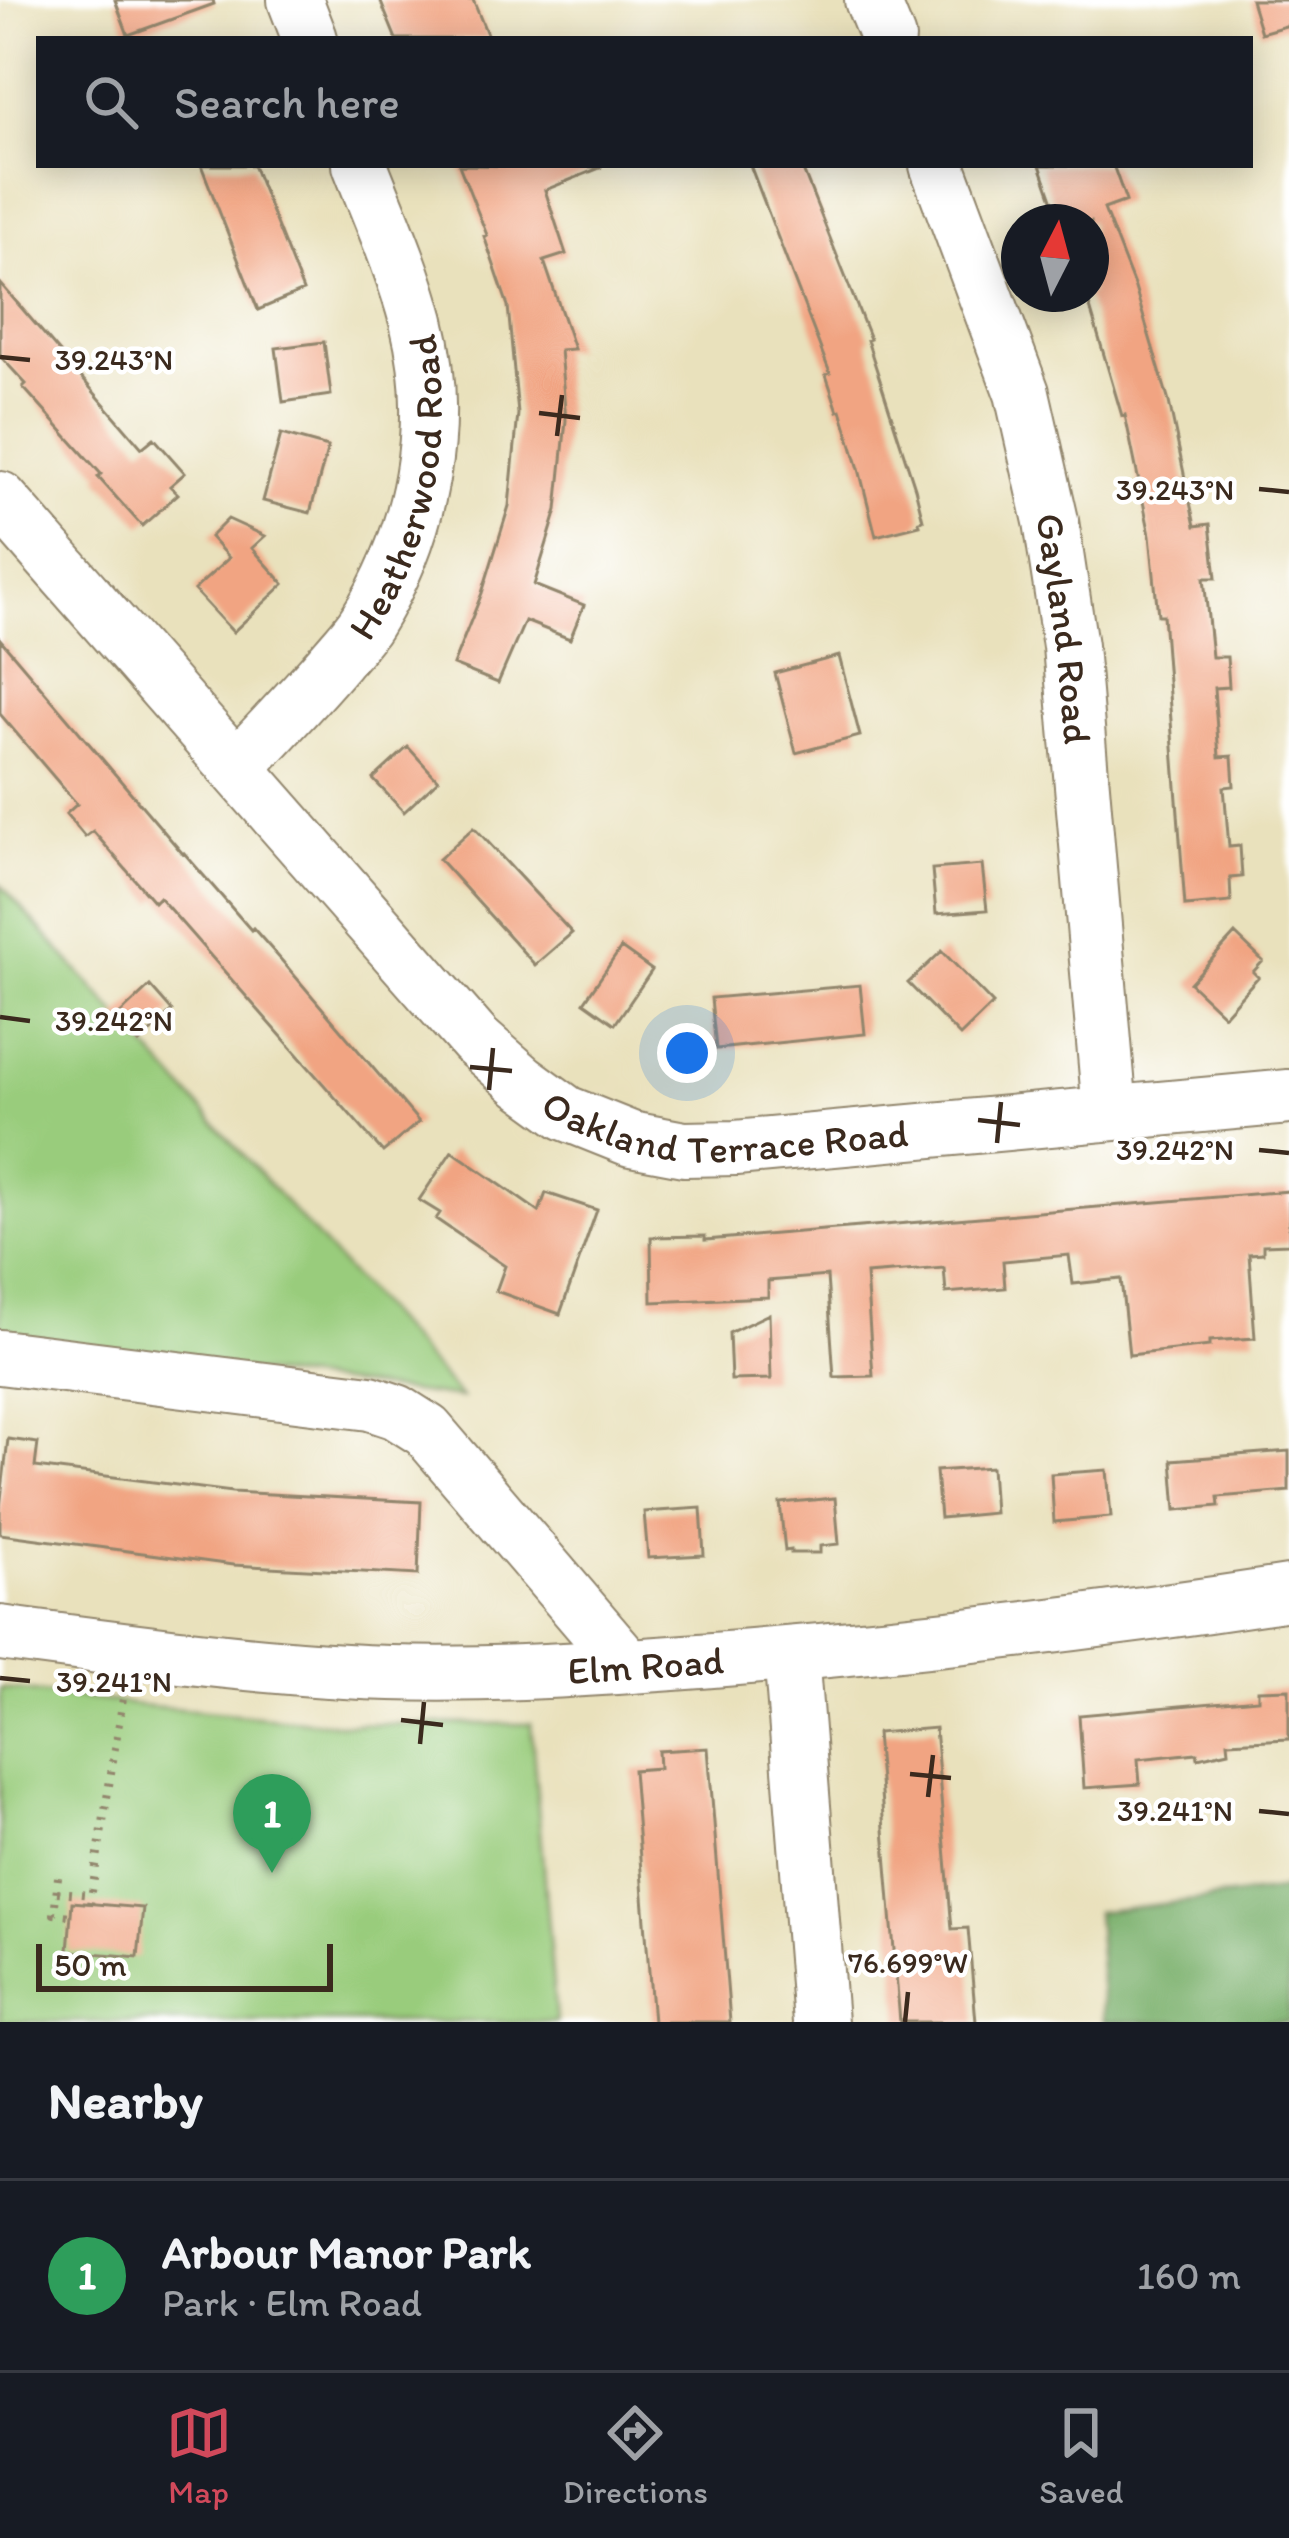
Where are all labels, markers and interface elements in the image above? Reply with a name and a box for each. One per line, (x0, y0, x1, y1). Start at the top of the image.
search box (36, 36, 1253, 168)
icon: search (78, 69, 144, 135)
text: Search here (174, 75, 400, 129)
north arrow (1001, 204, 1109, 312)
street label: Heatherwood Road (338, 331, 452, 648)
text: 39.243°N (55, 341, 173, 378)
text: 39.243°N (1116, 471, 1234, 508)
street label: Gayland Road (1026, 510, 1101, 746)
text: 39.242°N (55, 1002, 173, 1039)
your location (657, 1023, 717, 1083)
street label: Oakland Terrace Road (532, 1080, 910, 1173)
text: 39.242°N (1116, 1131, 1234, 1168)
street label: Elm Road (566, 1636, 725, 1694)
text: 39.241°N (56, 1663, 172, 1700)
pin: 1 (233, 1774, 311, 1873)
text: 39.241°N (1117, 1792, 1233, 1829)
scale bar (36, 1938, 333, 1991)
text: 76.699°W (848, 1944, 968, 1981)
text: 50 m (54, 1945, 127, 1984)
text: Nearby (48, 2070, 203, 2131)
text: Arbour Manor Park (162, 2225, 531, 2279)
text: 1 (78, 2252, 96, 2299)
text: 160 m (1137, 2252, 1241, 2299)
text: Park · Elm Road (162, 2279, 422, 2326)
tab: Map (166, 2400, 232, 2511)
tab: Directions (563, 2400, 708, 2511)
tab: Saved (1039, 2400, 1123, 2511)

